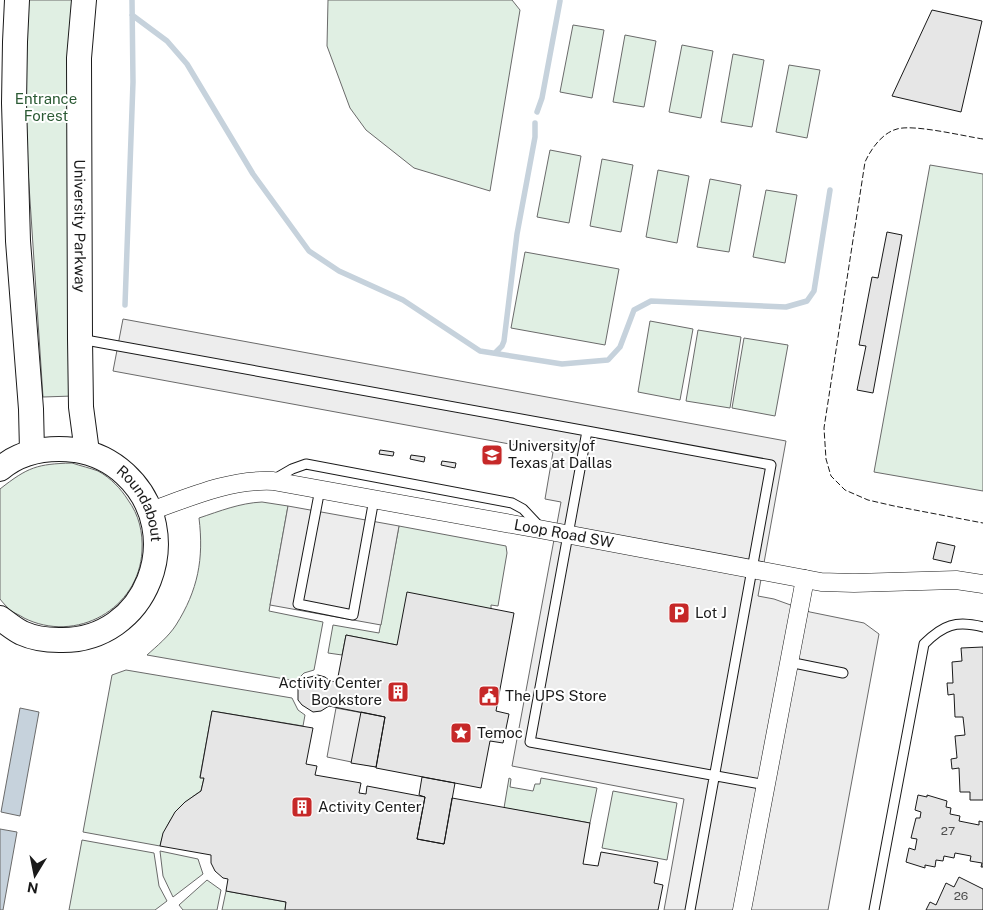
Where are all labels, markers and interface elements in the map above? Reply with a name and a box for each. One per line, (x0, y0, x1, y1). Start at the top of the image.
park label: Entrance Forest (15, 90, 77, 124)
street label: University Parkway (71, 159, 89, 292)
place label: University of Texas at Dallas (508, 437, 612, 471)
school or university icon: University of Texas at Dallas (480, 443, 504, 467)
street label: Roundabout (113, 462, 165, 543)
street label: Loop Road SW (513, 516, 615, 551)
parking icon: Lot J (667, 601, 691, 625)
place label: Lot J (695, 604, 727, 621)
place label: Activity Center Bookstore (278, 674, 382, 708)
building icon: Activity Center Bookstore (386, 680, 410, 704)
public building icon: The UPS Store (477, 684, 501, 708)
place label: The UPS Store (505, 687, 607, 704)
place icon: Temoc (449, 721, 473, 745)
place label: Temoc (477, 724, 523, 741)
building icon: Activity Center (290, 795, 314, 819)
place label: Activity Center (318, 798, 422, 815)
house number: 27 (941, 824, 955, 838)
north arrow (10, 850, 60, 900)
text: N (26, 879, 40, 897)
house number: 26 (954, 889, 968, 903)

